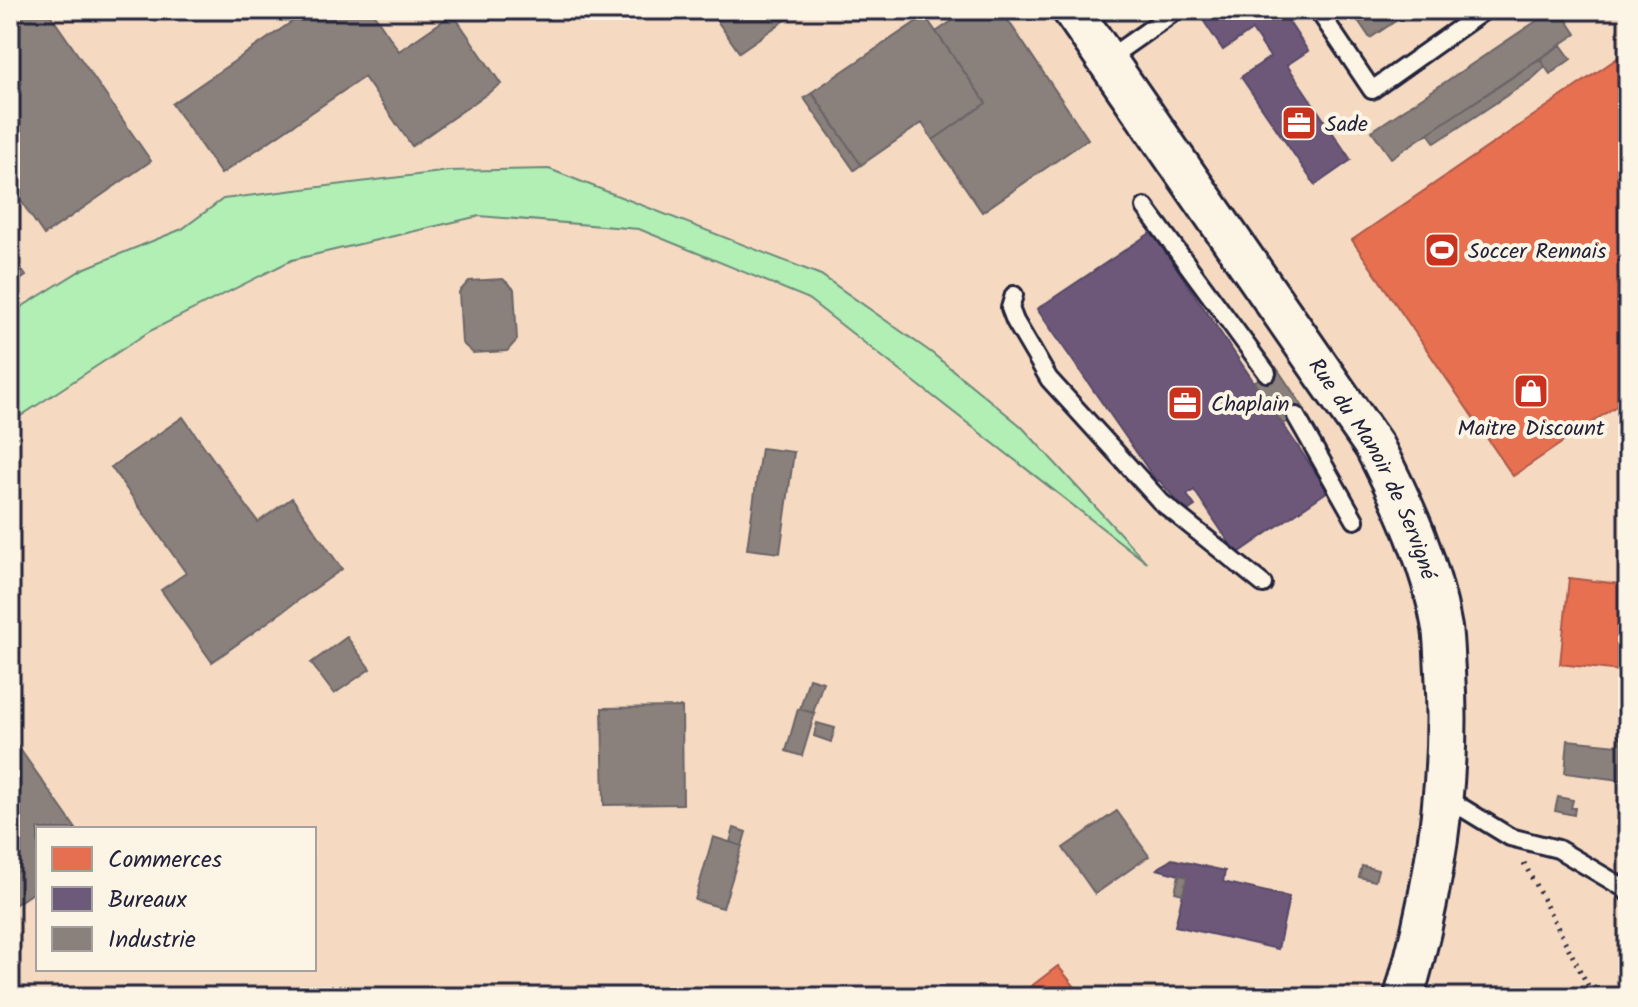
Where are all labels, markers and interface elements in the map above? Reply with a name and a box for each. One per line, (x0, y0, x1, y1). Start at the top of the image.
office icon: Sade (1280, 104, 1318, 142)
place label: Sade (1325, 108, 1368, 143)
sports icon: Soccer Rennais (1423, 231, 1461, 269)
place label: Soccer Rennais (1468, 235, 1607, 270)
street label: Rue du Manoir de Servigné (1298, 352, 1445, 585)
shop icon: Maitre Discount (1512, 372, 1550, 410)
office icon: Chaplain (1166, 384, 1204, 422)
place label: Chaplain (1211, 388, 1289, 423)
place label: Maitre Discount (1458, 412, 1605, 447)
legend (36, 827, 316, 971)
text: Commerces (108, 841, 222, 880)
text: Bureaux (108, 881, 187, 920)
text: Industrie (108, 921, 196, 960)

